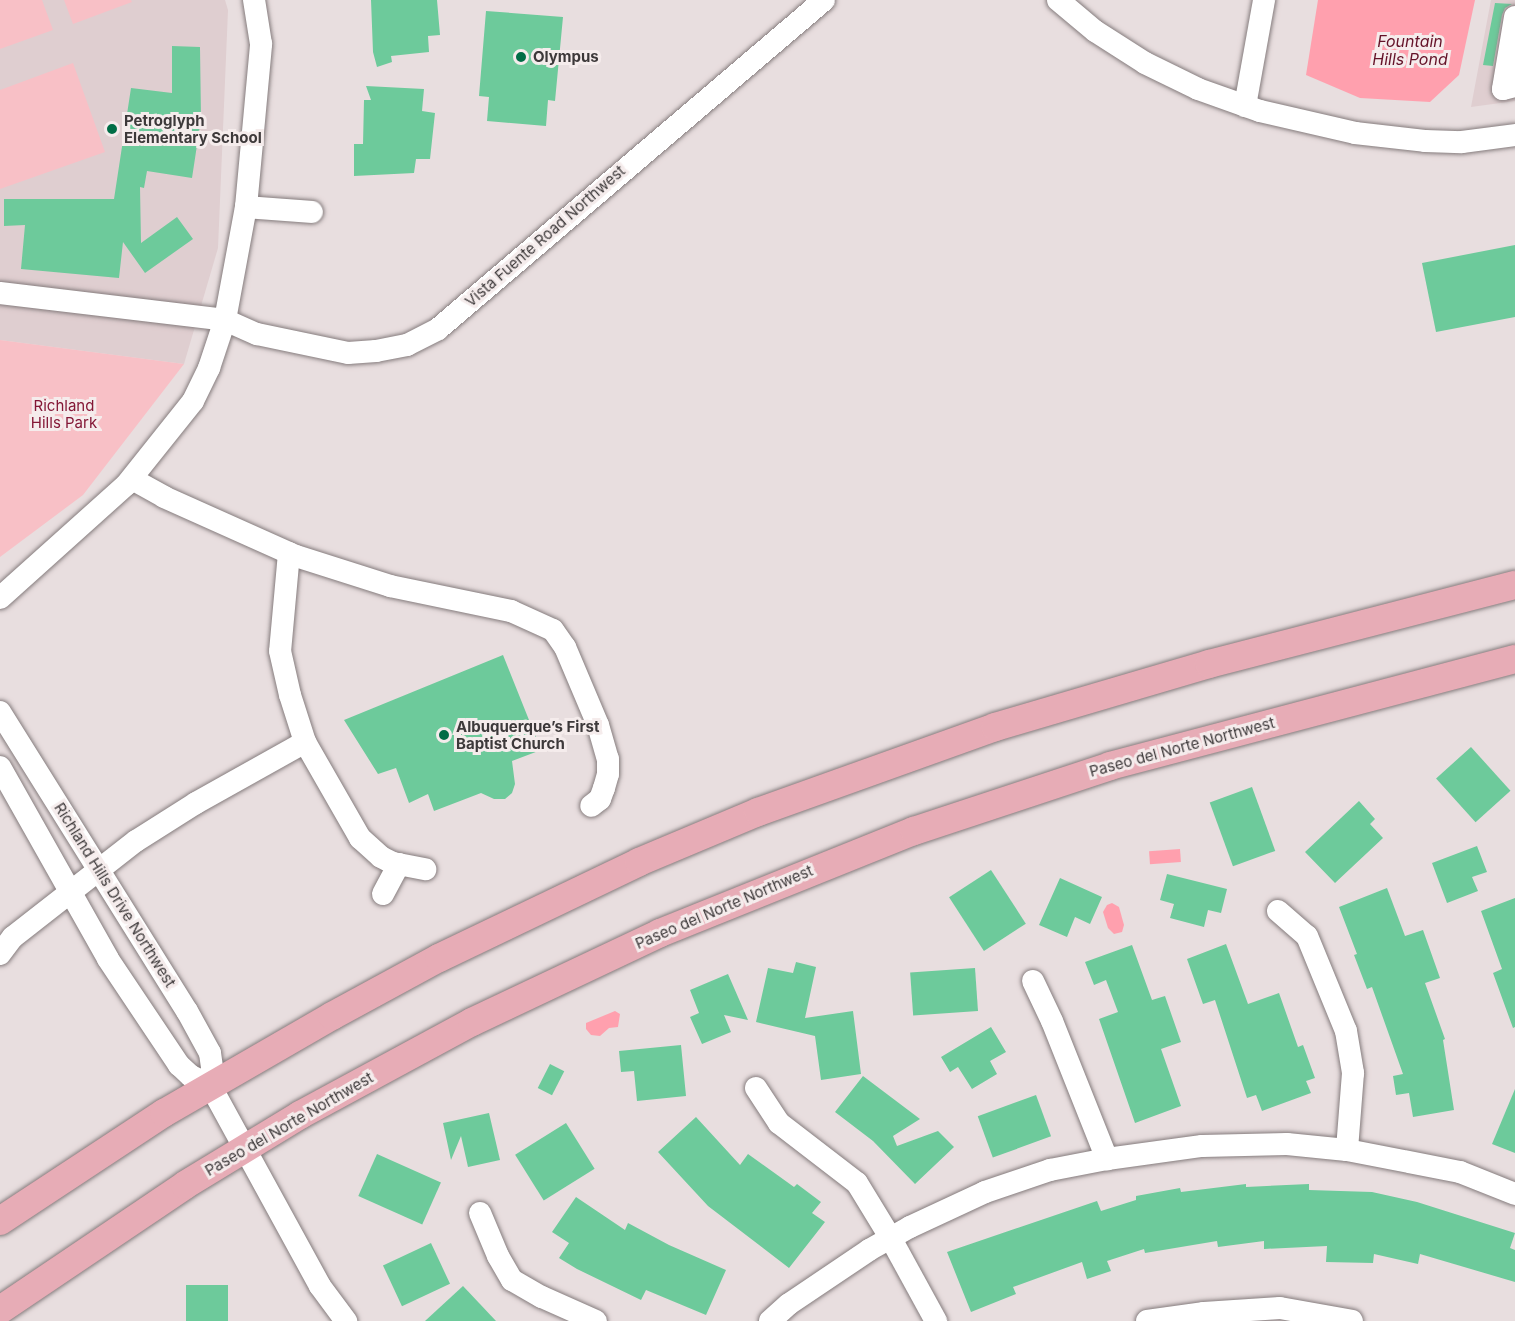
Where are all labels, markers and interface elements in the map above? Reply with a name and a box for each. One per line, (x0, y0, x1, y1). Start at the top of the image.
water label: Fountain Hills Pond (1372, 31, 1448, 69)
place label: Olympus (533, 48, 599, 66)
marker: Olympus (514, 50, 528, 64)
place label: Petroglyph Elementary School (124, 111, 262, 146)
marker: Petroglyph Elementary School (105, 122, 119, 136)
street label: Vista Fuente Road Northwest (461, 162, 629, 310)
park label: Richland Hills Park (31, 396, 97, 431)
street label: Paseo del Norte Northwest (1087, 714, 1277, 780)
place label: Albuquerque’s First Baptist Church (456, 717, 599, 752)
marker: Albuquerque’s First Baptist Church (437, 728, 451, 742)
street label: Richland Hills Drive Northwest (51, 799, 179, 991)
street label: Paseo del Norte Northwest (633, 861, 815, 953)
street label: Paseo del Norte Northwest (202, 1068, 376, 1180)

